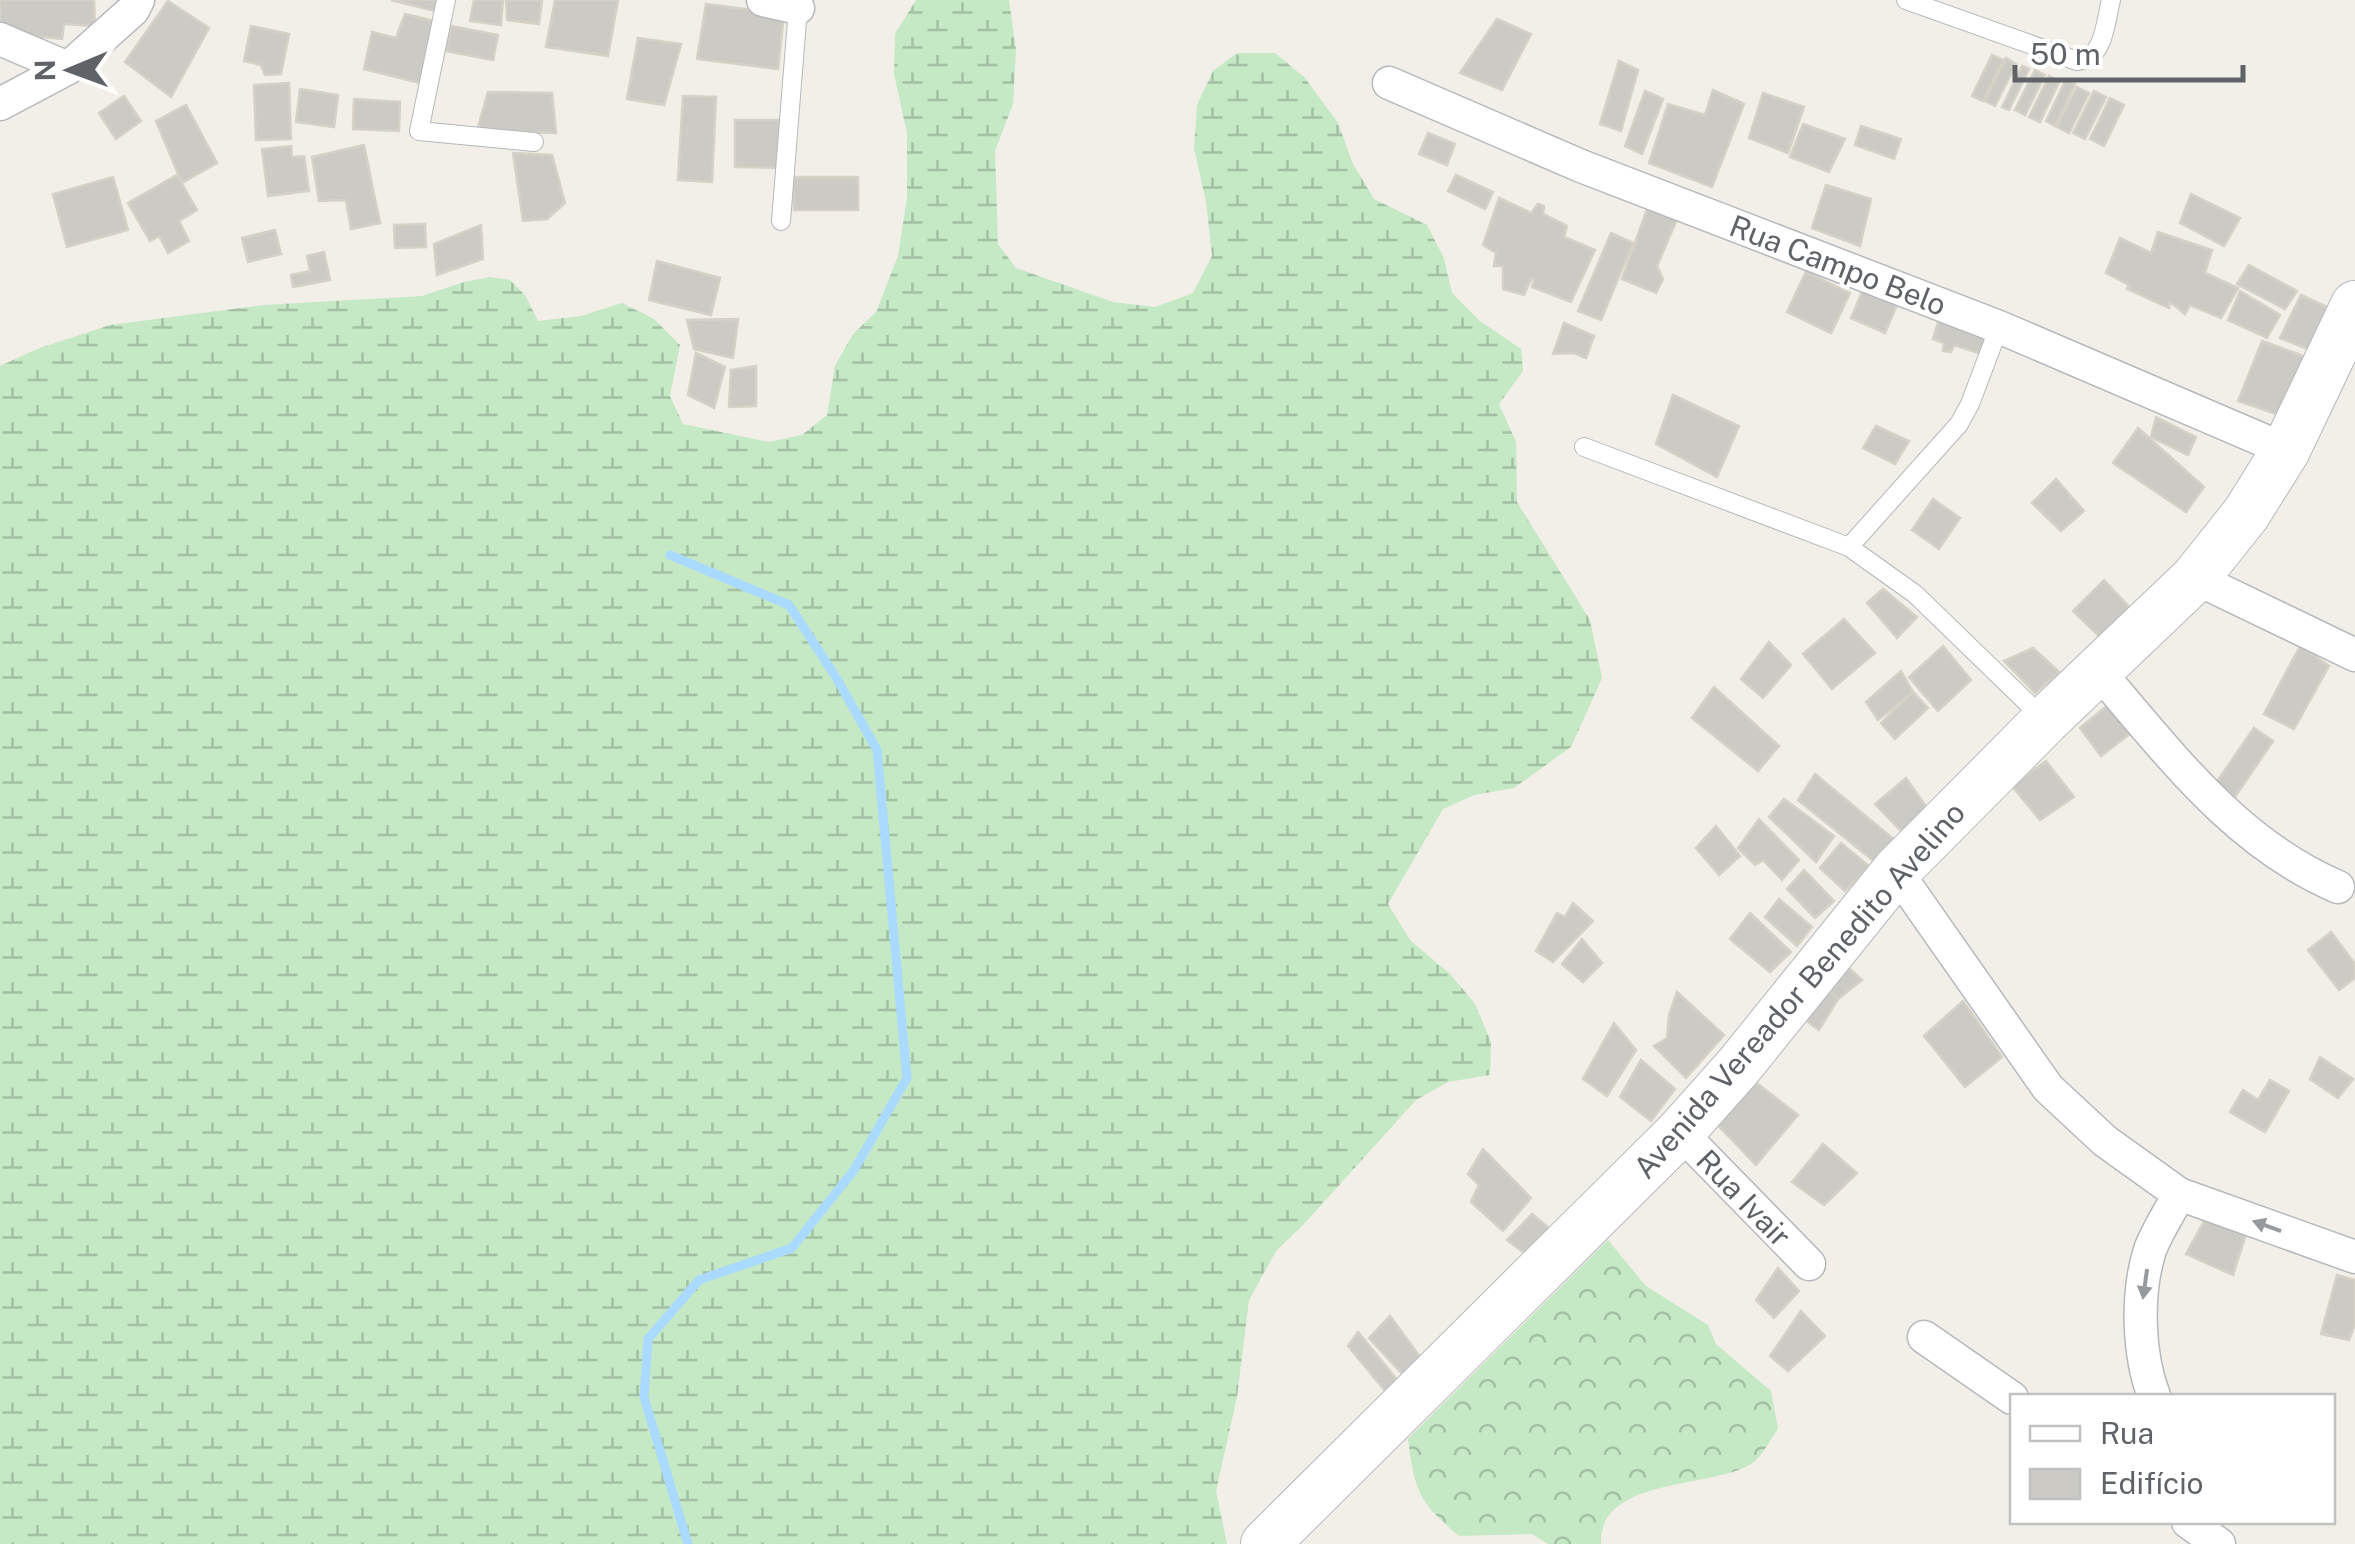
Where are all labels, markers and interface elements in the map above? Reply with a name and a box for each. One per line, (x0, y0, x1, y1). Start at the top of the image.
north arrow (20, 20, 120, 120)
scale bar (2015, 20, 2242, 82)
text: 50 m (2030, 36, 2101, 72)
text: N (28, 59, 61, 82)
street label: Rua Campo Belo (1725, 207, 1951, 323)
street label: Avenida Vereador Benedito Avelino (1626, 795, 1972, 1185)
street label: Rua Ivair (1689, 1142, 1799, 1254)
one-way arrow (2251, 1218, 2281, 1233)
one-way arrow (2136, 1269, 2152, 1301)
legend (2010, 1394, 2335, 1524)
text: Rua (2100, 1415, 2154, 1451)
text: Edifício (2100, 1465, 2204, 1501)

